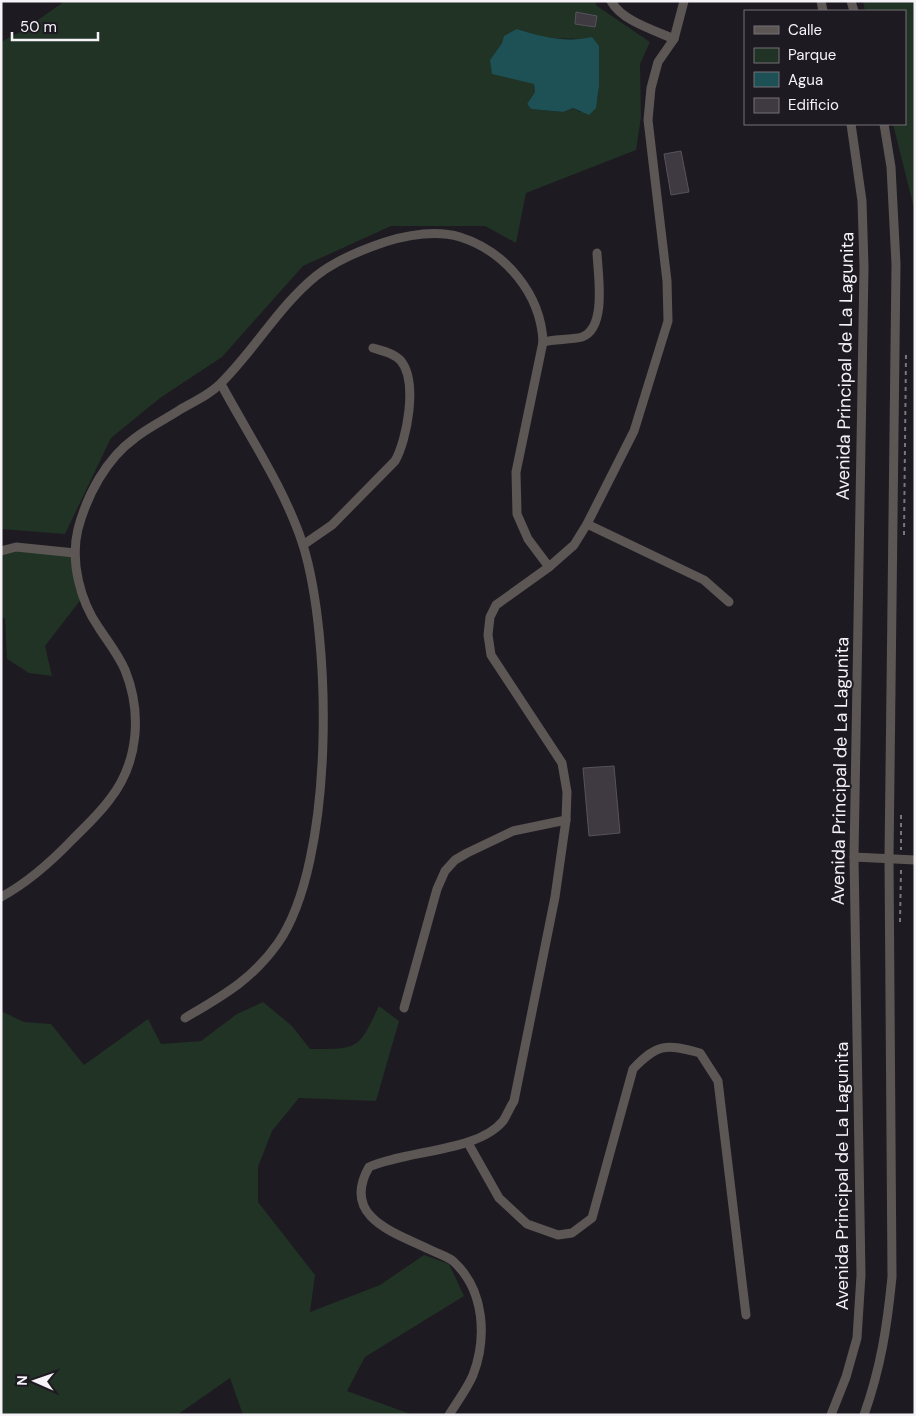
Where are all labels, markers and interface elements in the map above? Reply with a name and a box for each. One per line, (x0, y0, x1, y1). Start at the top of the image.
scale bar (12, 10, 99, 42)
legend (744, 10, 906, 125)
text: 50 m (20, 17, 57, 37)
text: Calle (788, 20, 822, 40)
text: Parque (788, 45, 836, 65)
text: Agua (788, 70, 823, 90)
text: Edificio (788, 95, 839, 115)
street label: Avenida Principal de La Lagunita (831, 232, 859, 500)
street label: Avenida Principal de La Lagunita (826, 637, 854, 905)
street label: Avenida Principal de La Lagunita (830, 1042, 854, 1310)
north arrow (10, 1356, 60, 1406)
text: N (13, 1375, 31, 1386)

